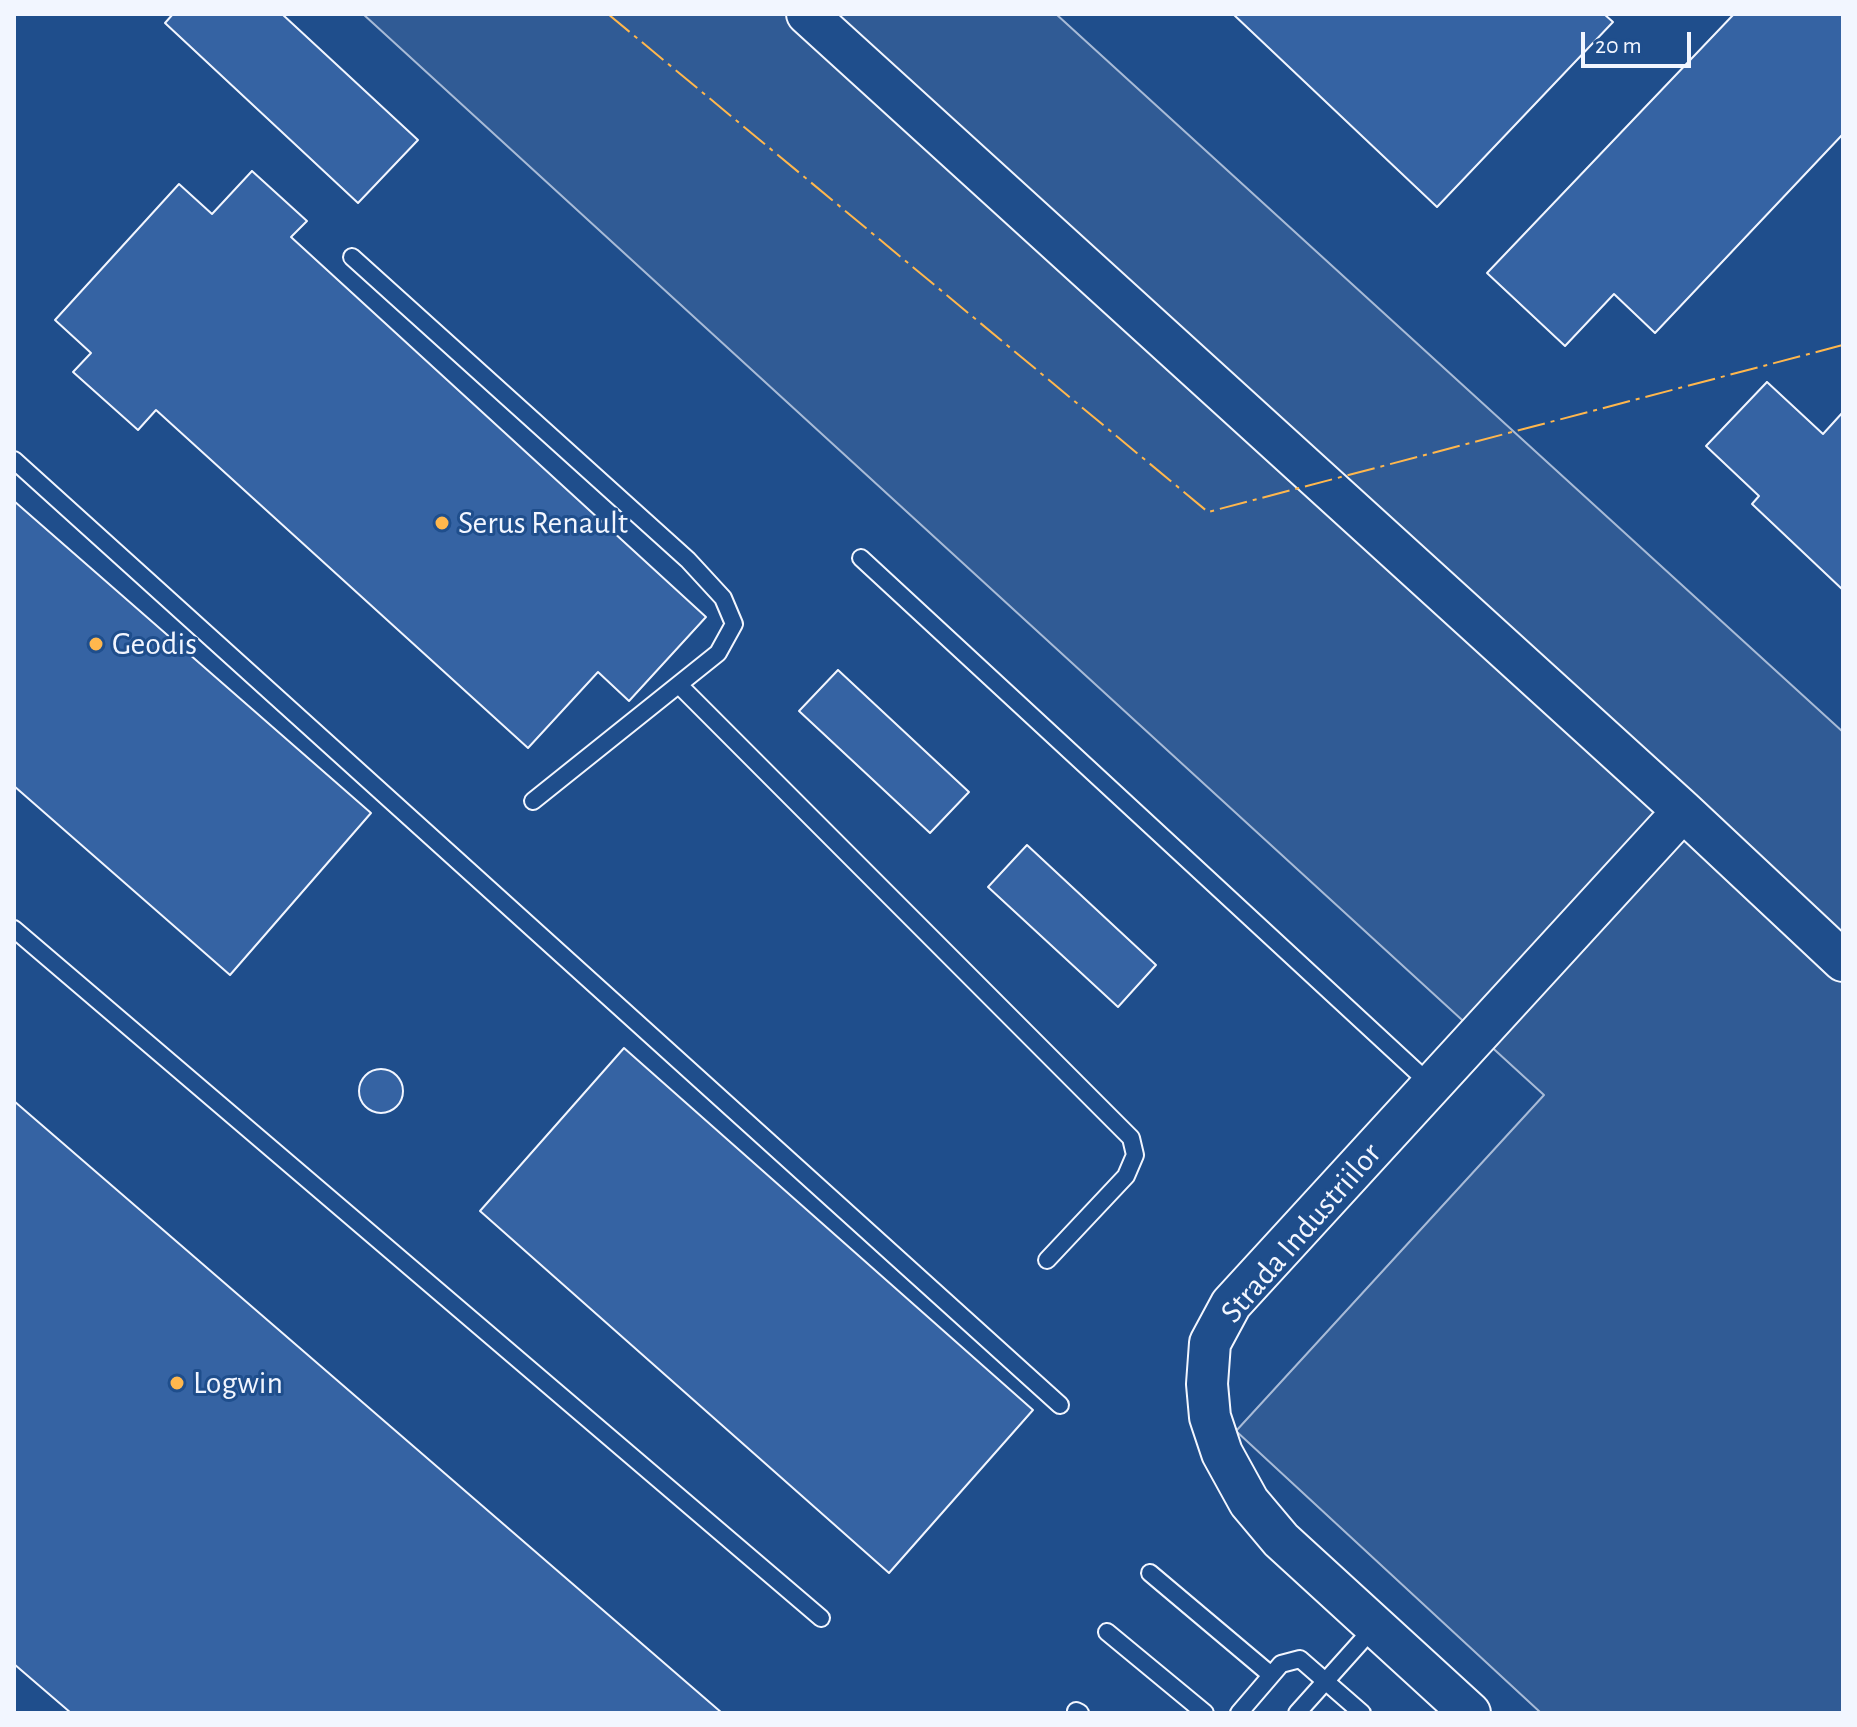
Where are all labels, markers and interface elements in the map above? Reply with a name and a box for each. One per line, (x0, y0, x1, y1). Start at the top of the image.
scale bar (1585, 16, 1695, 66)
text: 20 m (1595, 34, 1642, 58)
place label: Serus Renault (458, 504, 628, 542)
marker: Serus Renault (433, 514, 451, 532)
place label: Geodis (112, 625, 197, 663)
marker: Geodis (87, 635, 105, 653)
street label: Strada Industriilor (1212, 1135, 1390, 1331)
place label: Logwin (193, 1364, 283, 1402)
marker: Logwin (168, 1374, 186, 1392)

